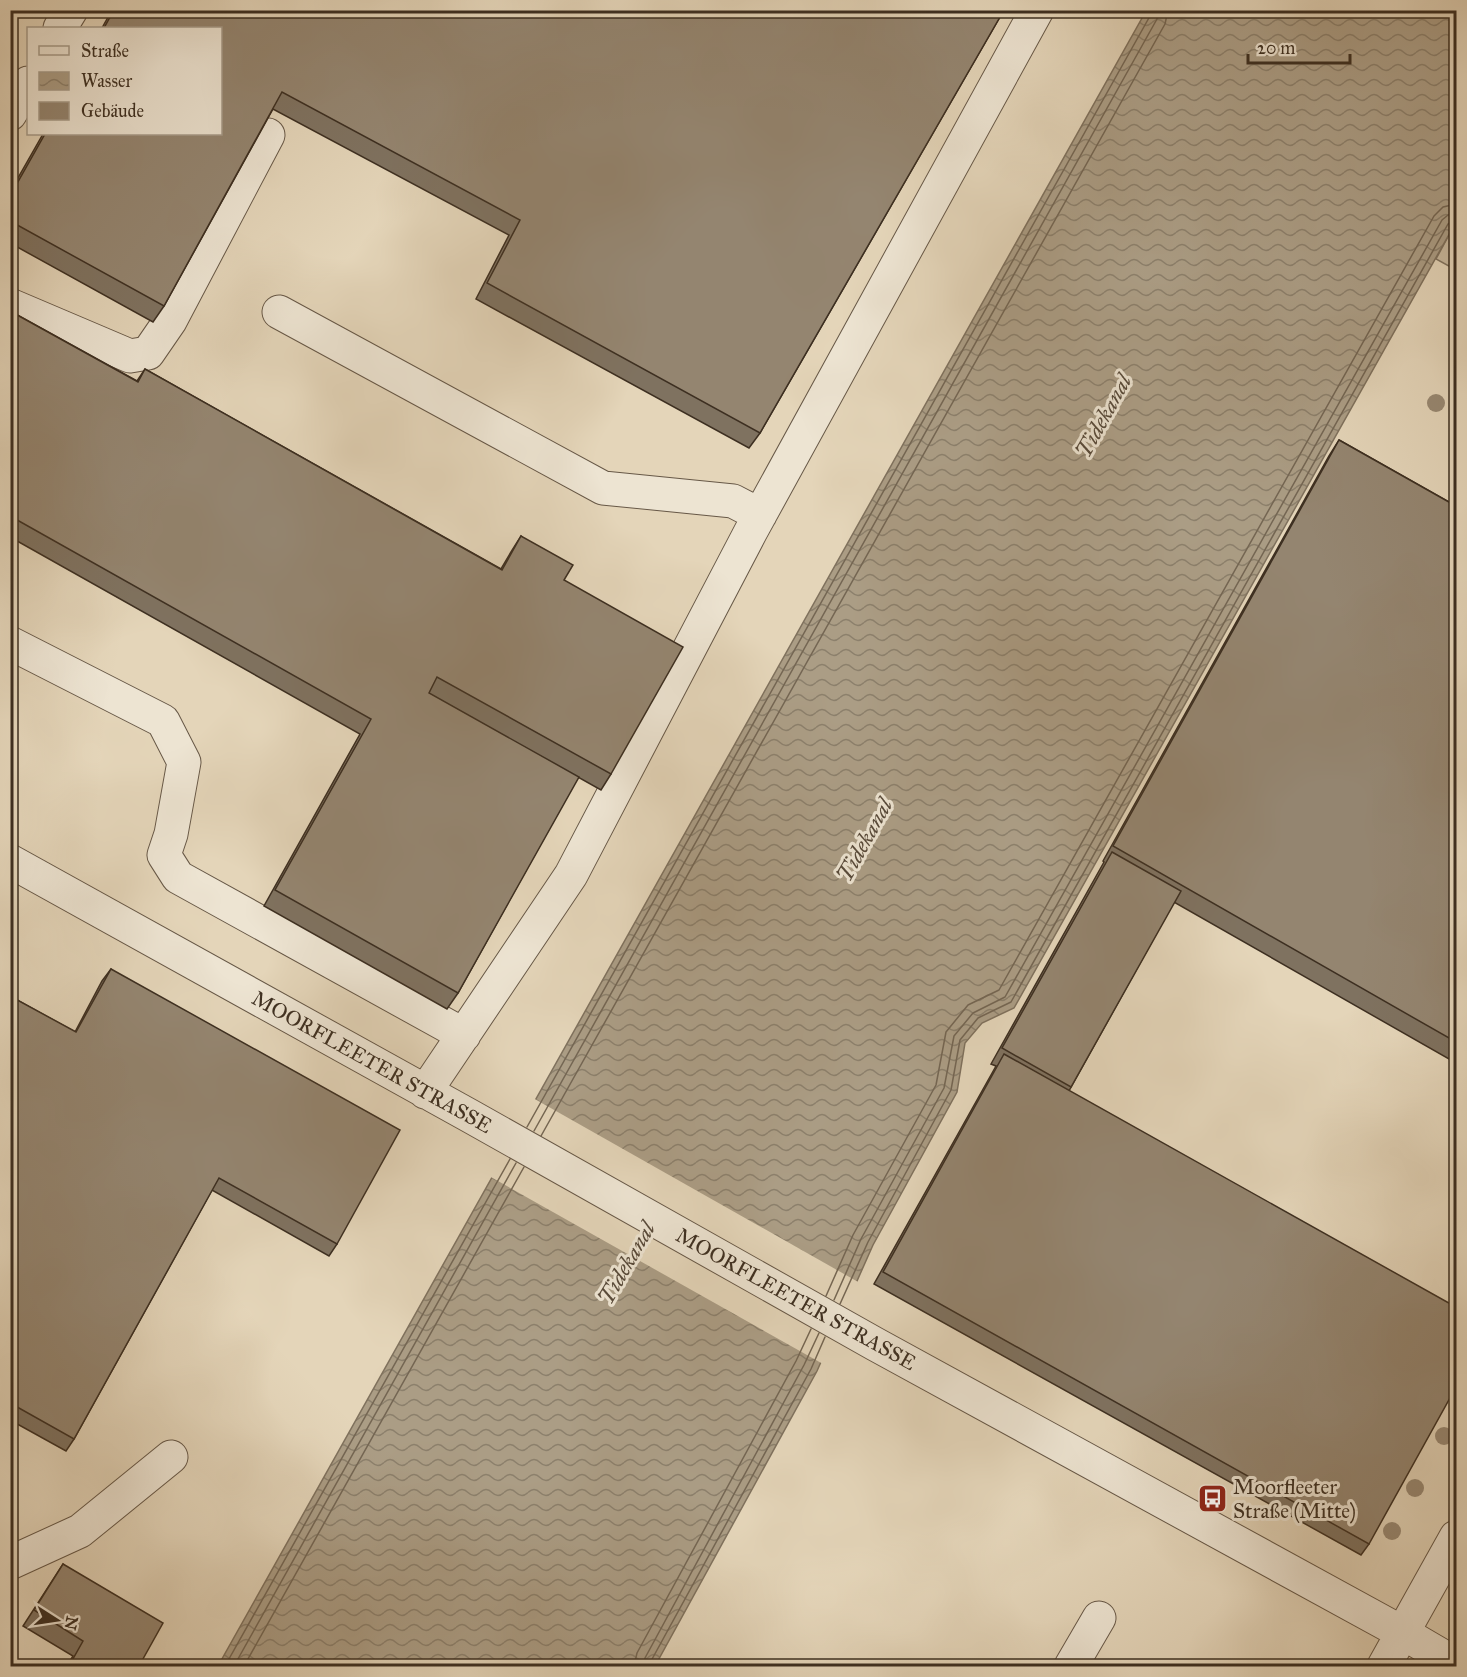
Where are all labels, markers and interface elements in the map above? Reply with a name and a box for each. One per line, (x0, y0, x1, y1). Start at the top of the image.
legend (27, 27, 222, 135)
scale bar (1248, 27, 1350, 65)
text: 20 m (1257, 37, 1295, 59)
text: Straße (81, 40, 129, 62)
text: Wasser (81, 70, 132, 92)
text: Gebäude (81, 100, 144, 122)
water label: Tidekanal (1070, 368, 1138, 462)
water label: Tidekanal (831, 792, 899, 886)
street label: MOORFLEETER STRASSE (247, 985, 497, 1139)
water label: Tidekanal (592, 1215, 662, 1309)
street label: MOORFLEETER STRASSE (671, 1222, 921, 1376)
place label: Moorfleeter Straße (Mitte) (1233, 1474, 1356, 1524)
bus stop icon: Moorfleeter Straße (Mitte) (1196, 1483, 1228, 1515)
north arrow (27, 1590, 87, 1650)
text: N (60, 1614, 82, 1632)

